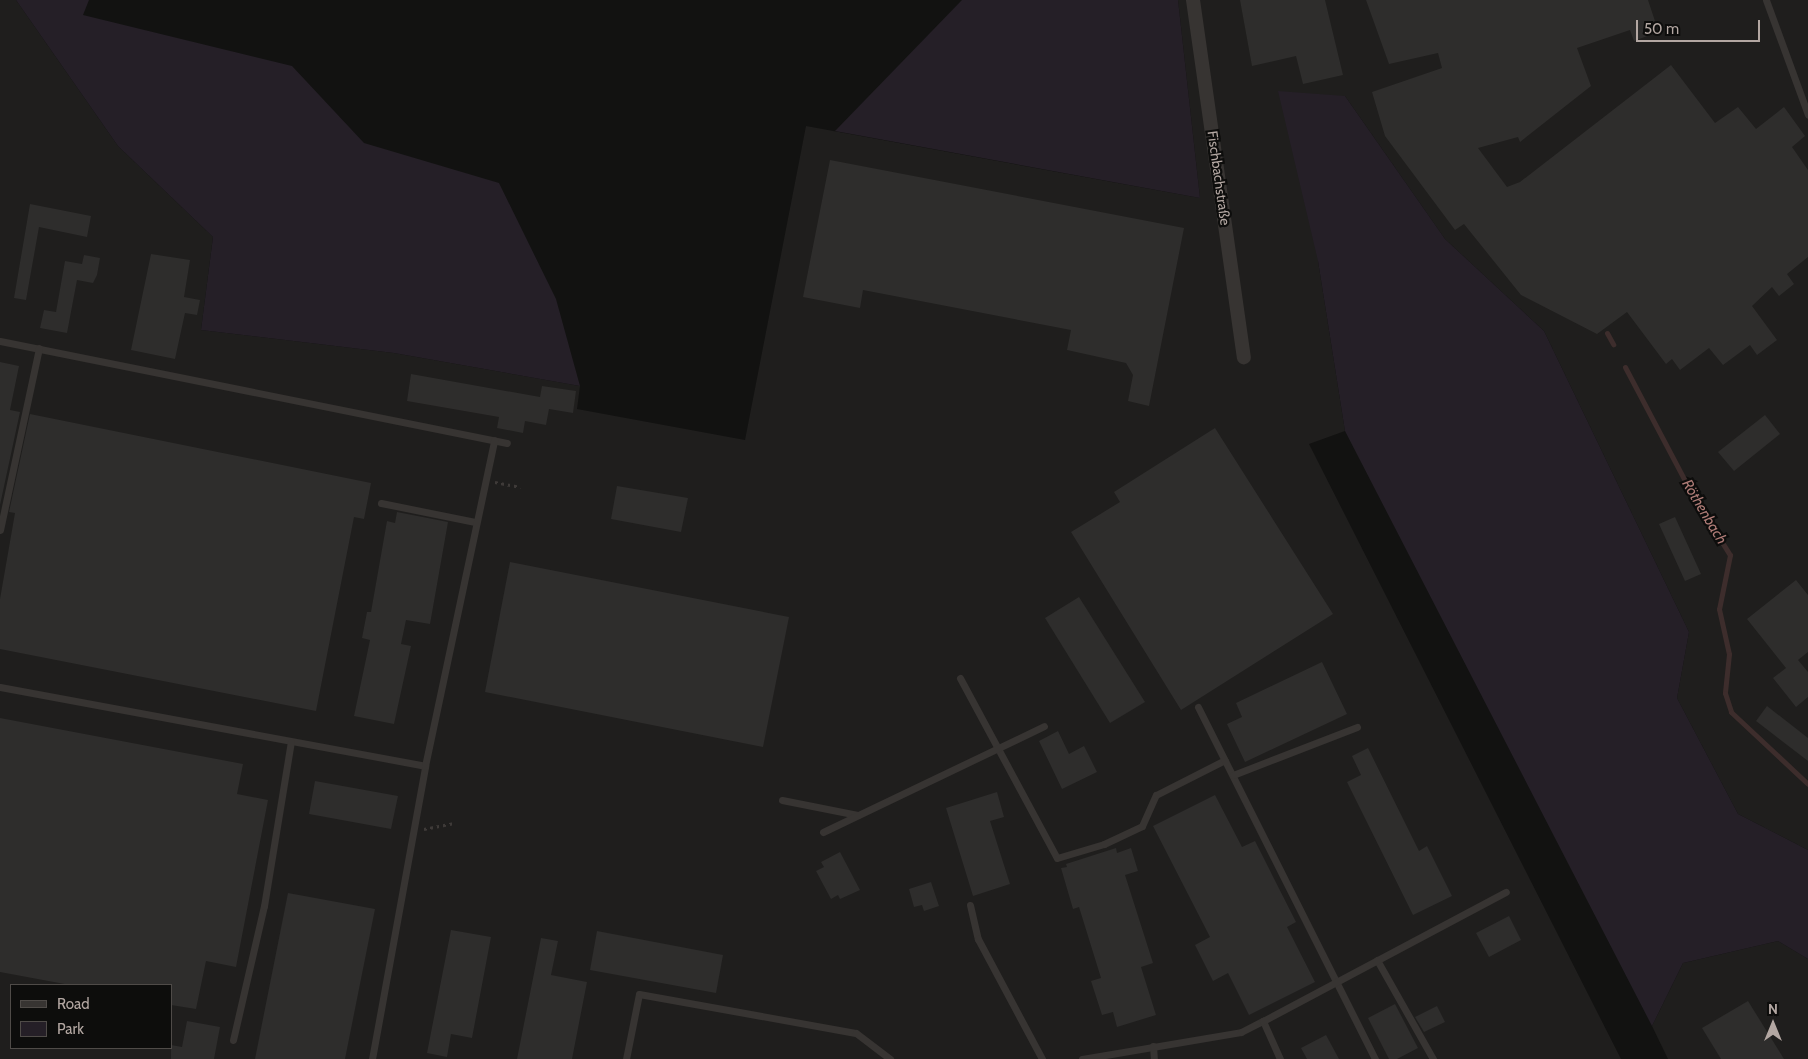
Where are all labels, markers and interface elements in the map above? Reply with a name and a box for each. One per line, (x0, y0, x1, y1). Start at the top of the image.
scale bar (1638, 10, 1762, 42)
text: 50 m (1644, 20, 1679, 38)
street label: Fischbachstraße (1204, 130, 1234, 226)
water label: Röthenbach (1678, 476, 1730, 548)
legend (10, 984, 172, 1049)
text: Road (57, 995, 90, 1013)
north arrow (1748, 999, 1798, 1049)
text: N (1768, 1000, 1778, 1018)
text: Park (57, 1020, 84, 1038)

